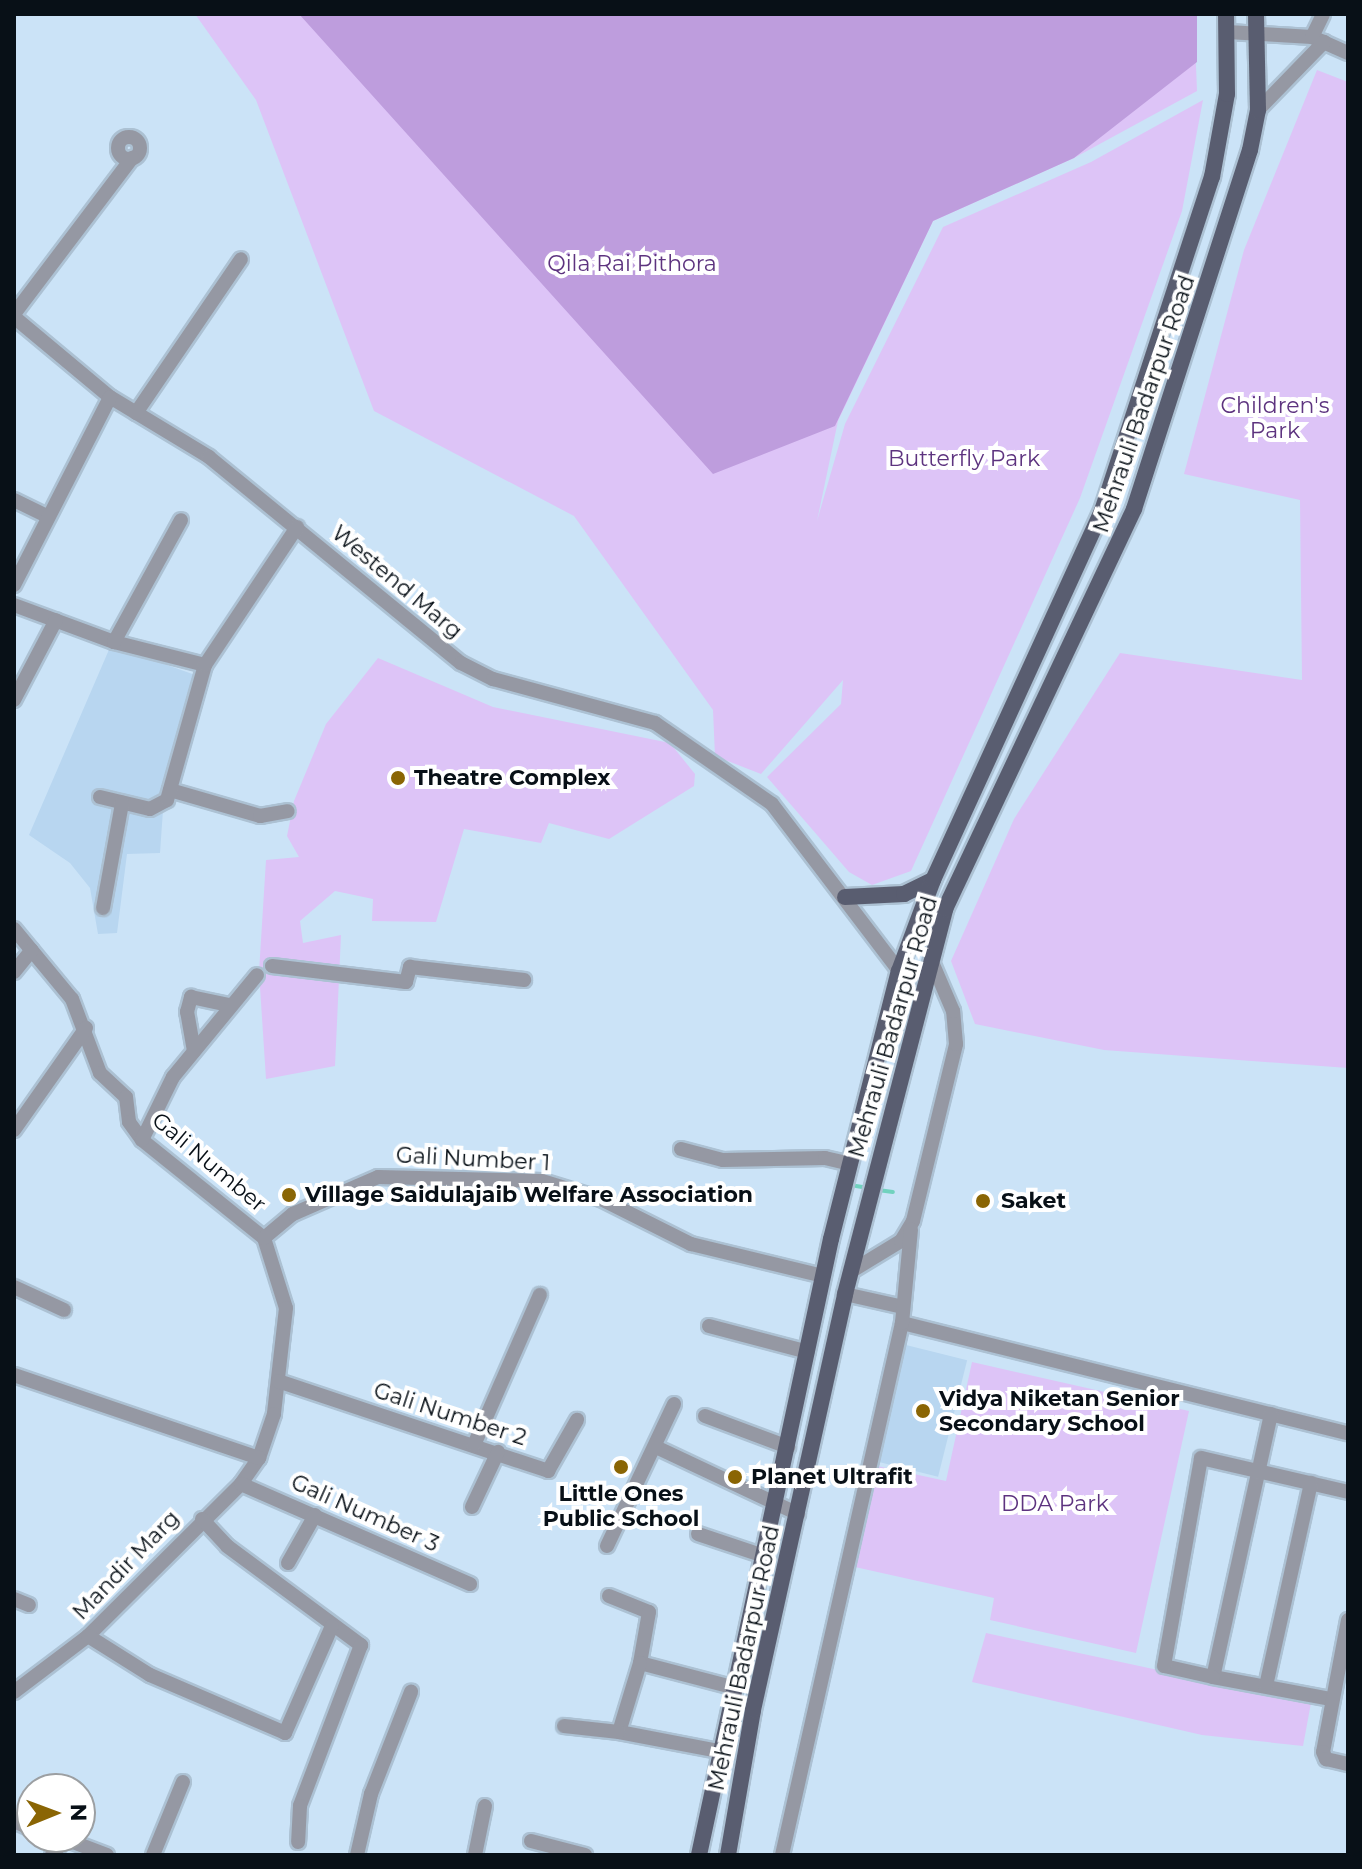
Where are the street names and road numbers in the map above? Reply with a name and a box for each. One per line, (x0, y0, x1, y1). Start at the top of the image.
street label: Mehrauli Badarpur Road (1088, 272, 1200, 536)
street label: Westend Marg (326, 520, 468, 644)
street label: Mehrauli Badarpur Road (843, 893, 943, 1161)
street label: Gali Number (147, 1107, 271, 1217)
street label: Gali Number 1 (395, 1142, 551, 1176)
street label: Gali Number 2 (370, 1377, 530, 1451)
street label: Gali Number 3 (287, 1469, 443, 1557)
street label: Mandir Marg (67, 1505, 185, 1625)
street label: Mehrauli Badarpur Road (703, 1523, 785, 1793)

